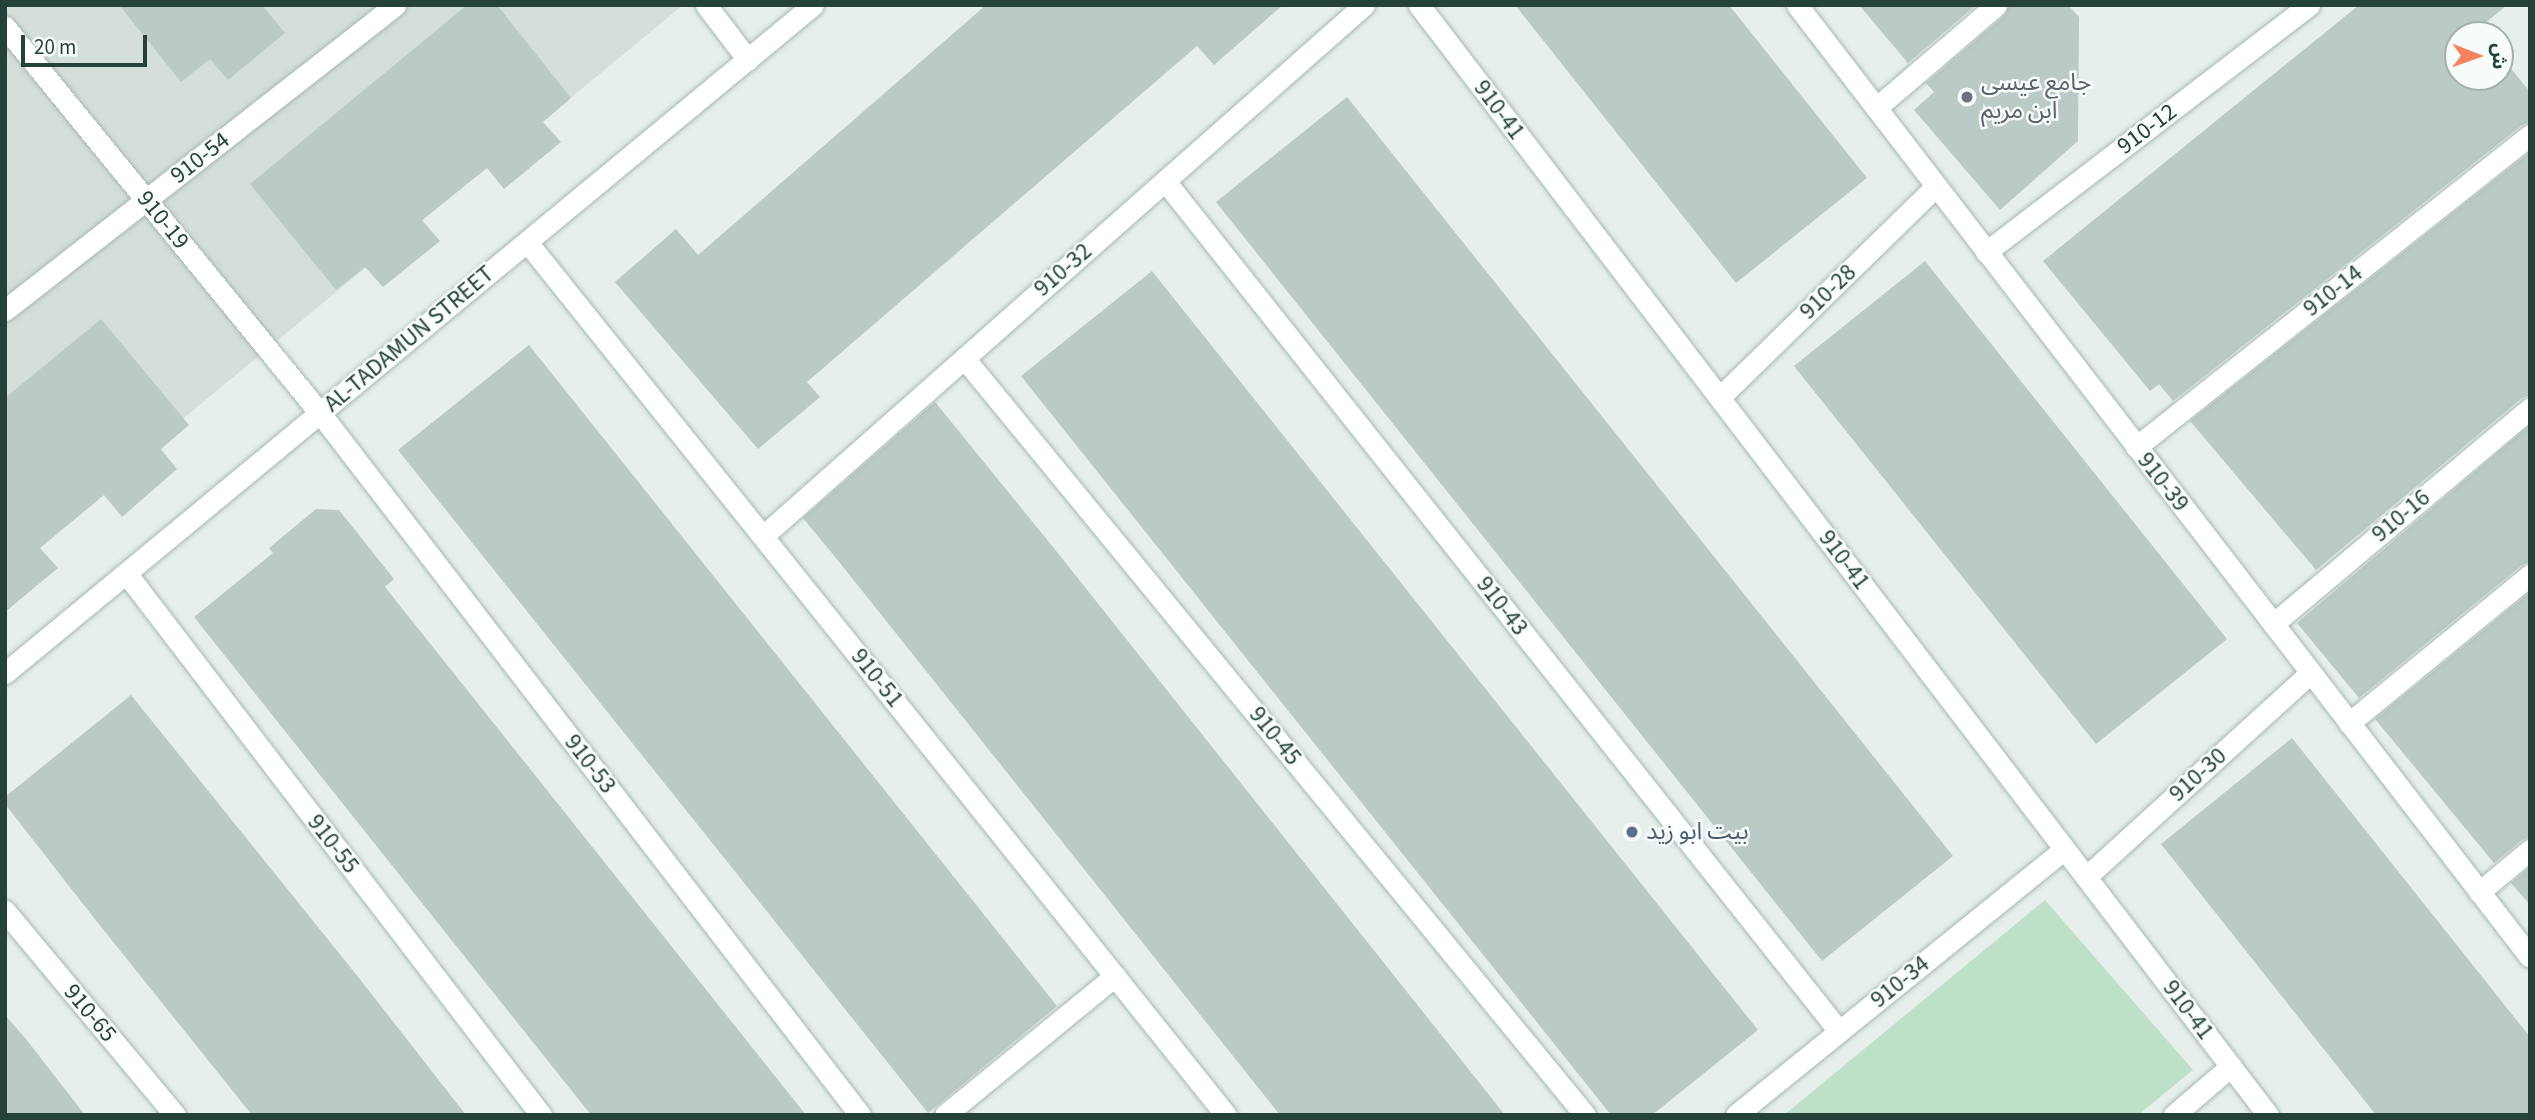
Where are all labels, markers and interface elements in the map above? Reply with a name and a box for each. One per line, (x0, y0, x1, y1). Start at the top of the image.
scale bar (24, 21, 150, 65)
north arrow (2444, 21, 2514, 91)
text: 20 m (34, 32, 76, 62)
text: ش (2485, 43, 2512, 70)
place label: جامع عيسى ابن مريم (1981, 69, 2091, 125)
street label: 910-41 (1467, 75, 1531, 145)
marker: جامع عيسى ابن مريم (1959, 89, 1975, 105)
street label: 910-12 (2112, 97, 2182, 161)
street label: 910-54 (165, 126, 235, 190)
street label: 910-19 (131, 185, 195, 255)
street label: 910-32 (1028, 237, 1098, 303)
street label: 910-28 (1794, 258, 1862, 326)
street label: 910-14 (2298, 259, 2368, 323)
street label: AL-TADAMUN STREET (318, 260, 500, 418)
street label: 910-39 (2131, 447, 2195, 517)
street label: 910-16 (2366, 483, 2436, 549)
street label: 910-41 (1812, 525, 1876, 595)
street label: 910-43 (1470, 571, 1534, 641)
street label: 910-51 (845, 643, 909, 713)
street label: 910-45 (1243, 701, 1307, 771)
street label: 910-53 (558, 729, 622, 799)
street label: 910-30 (2163, 742, 2233, 808)
street label: 910-55 (301, 809, 365, 879)
place label: بيت ابو زيد (1646, 818, 1749, 846)
marker: بيت ابو زيد (1624, 824, 1640, 840)
street label: 910-34 (1865, 950, 1935, 1014)
street label: 910-41 (2156, 975, 2220, 1045)
street label: 910-65 (57, 978, 123, 1048)

